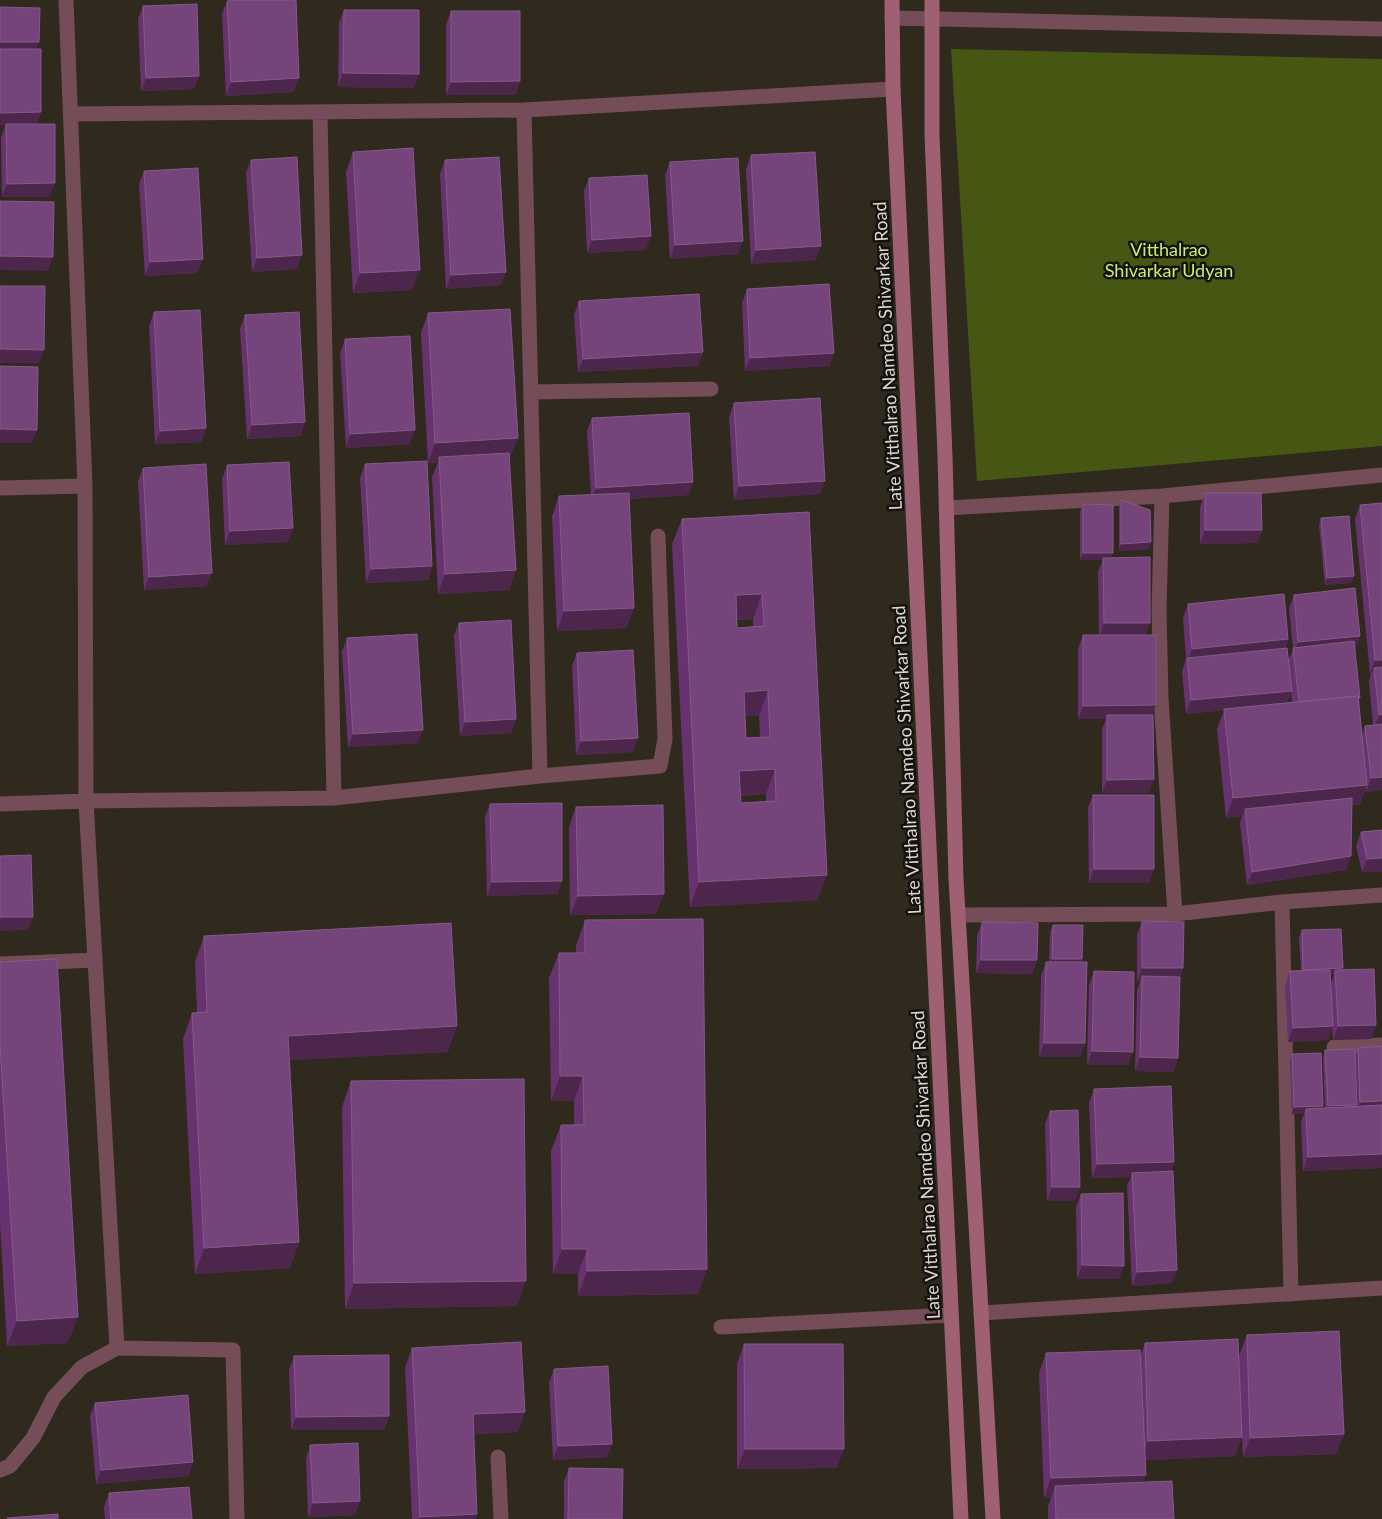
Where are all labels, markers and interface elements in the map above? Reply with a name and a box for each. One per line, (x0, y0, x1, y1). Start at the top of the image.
street label: Late Vitthalrao Namdeo Shivarkar Road (868, 201, 906, 511)
park label: Vitthalrao Shivarkar Udyan (1105, 238, 1233, 281)
street label: Late Vitthalrao Namdeo Shivarkar Road (887, 605, 925, 915)
street label: Late Vitthalrao Namdeo Shivarkar Road (906, 1010, 944, 1320)

